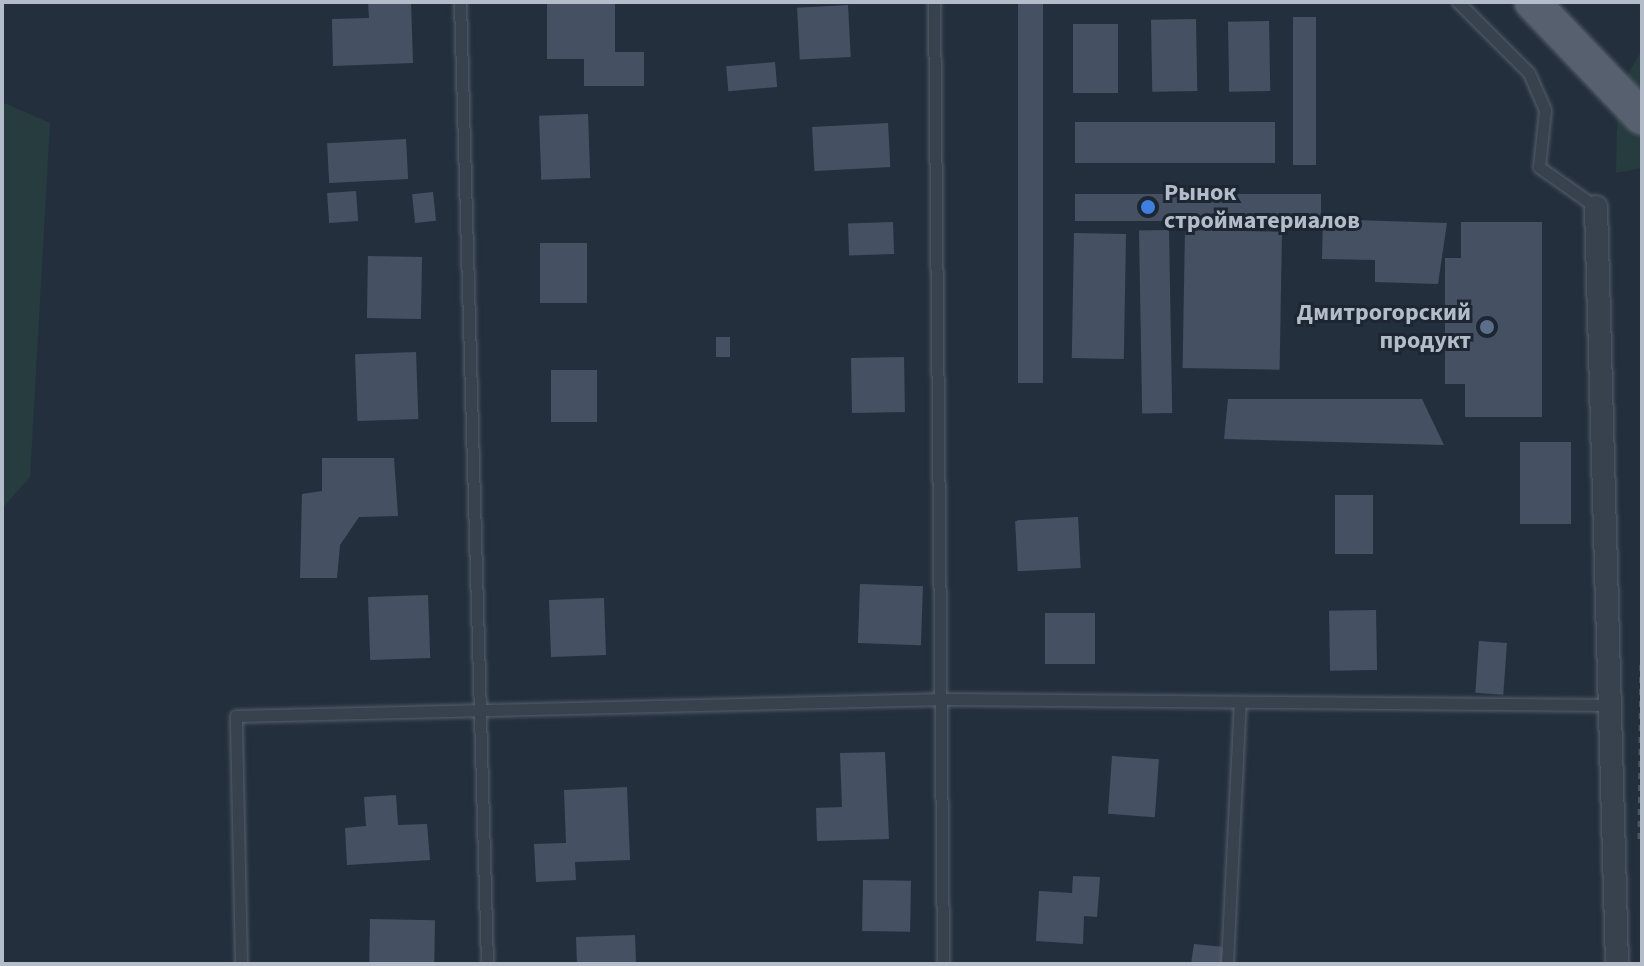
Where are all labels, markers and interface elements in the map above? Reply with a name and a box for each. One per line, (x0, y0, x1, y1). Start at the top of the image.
place label: Рынок стройматериалов (1164, 179, 1360, 235)
marker: Рынок стройматериалов (1139, 198, 1157, 216)
place label: Дмитрогорский продукт (1297, 299, 1471, 355)
marker: Дмитрогорский продукт (1478, 318, 1496, 336)

